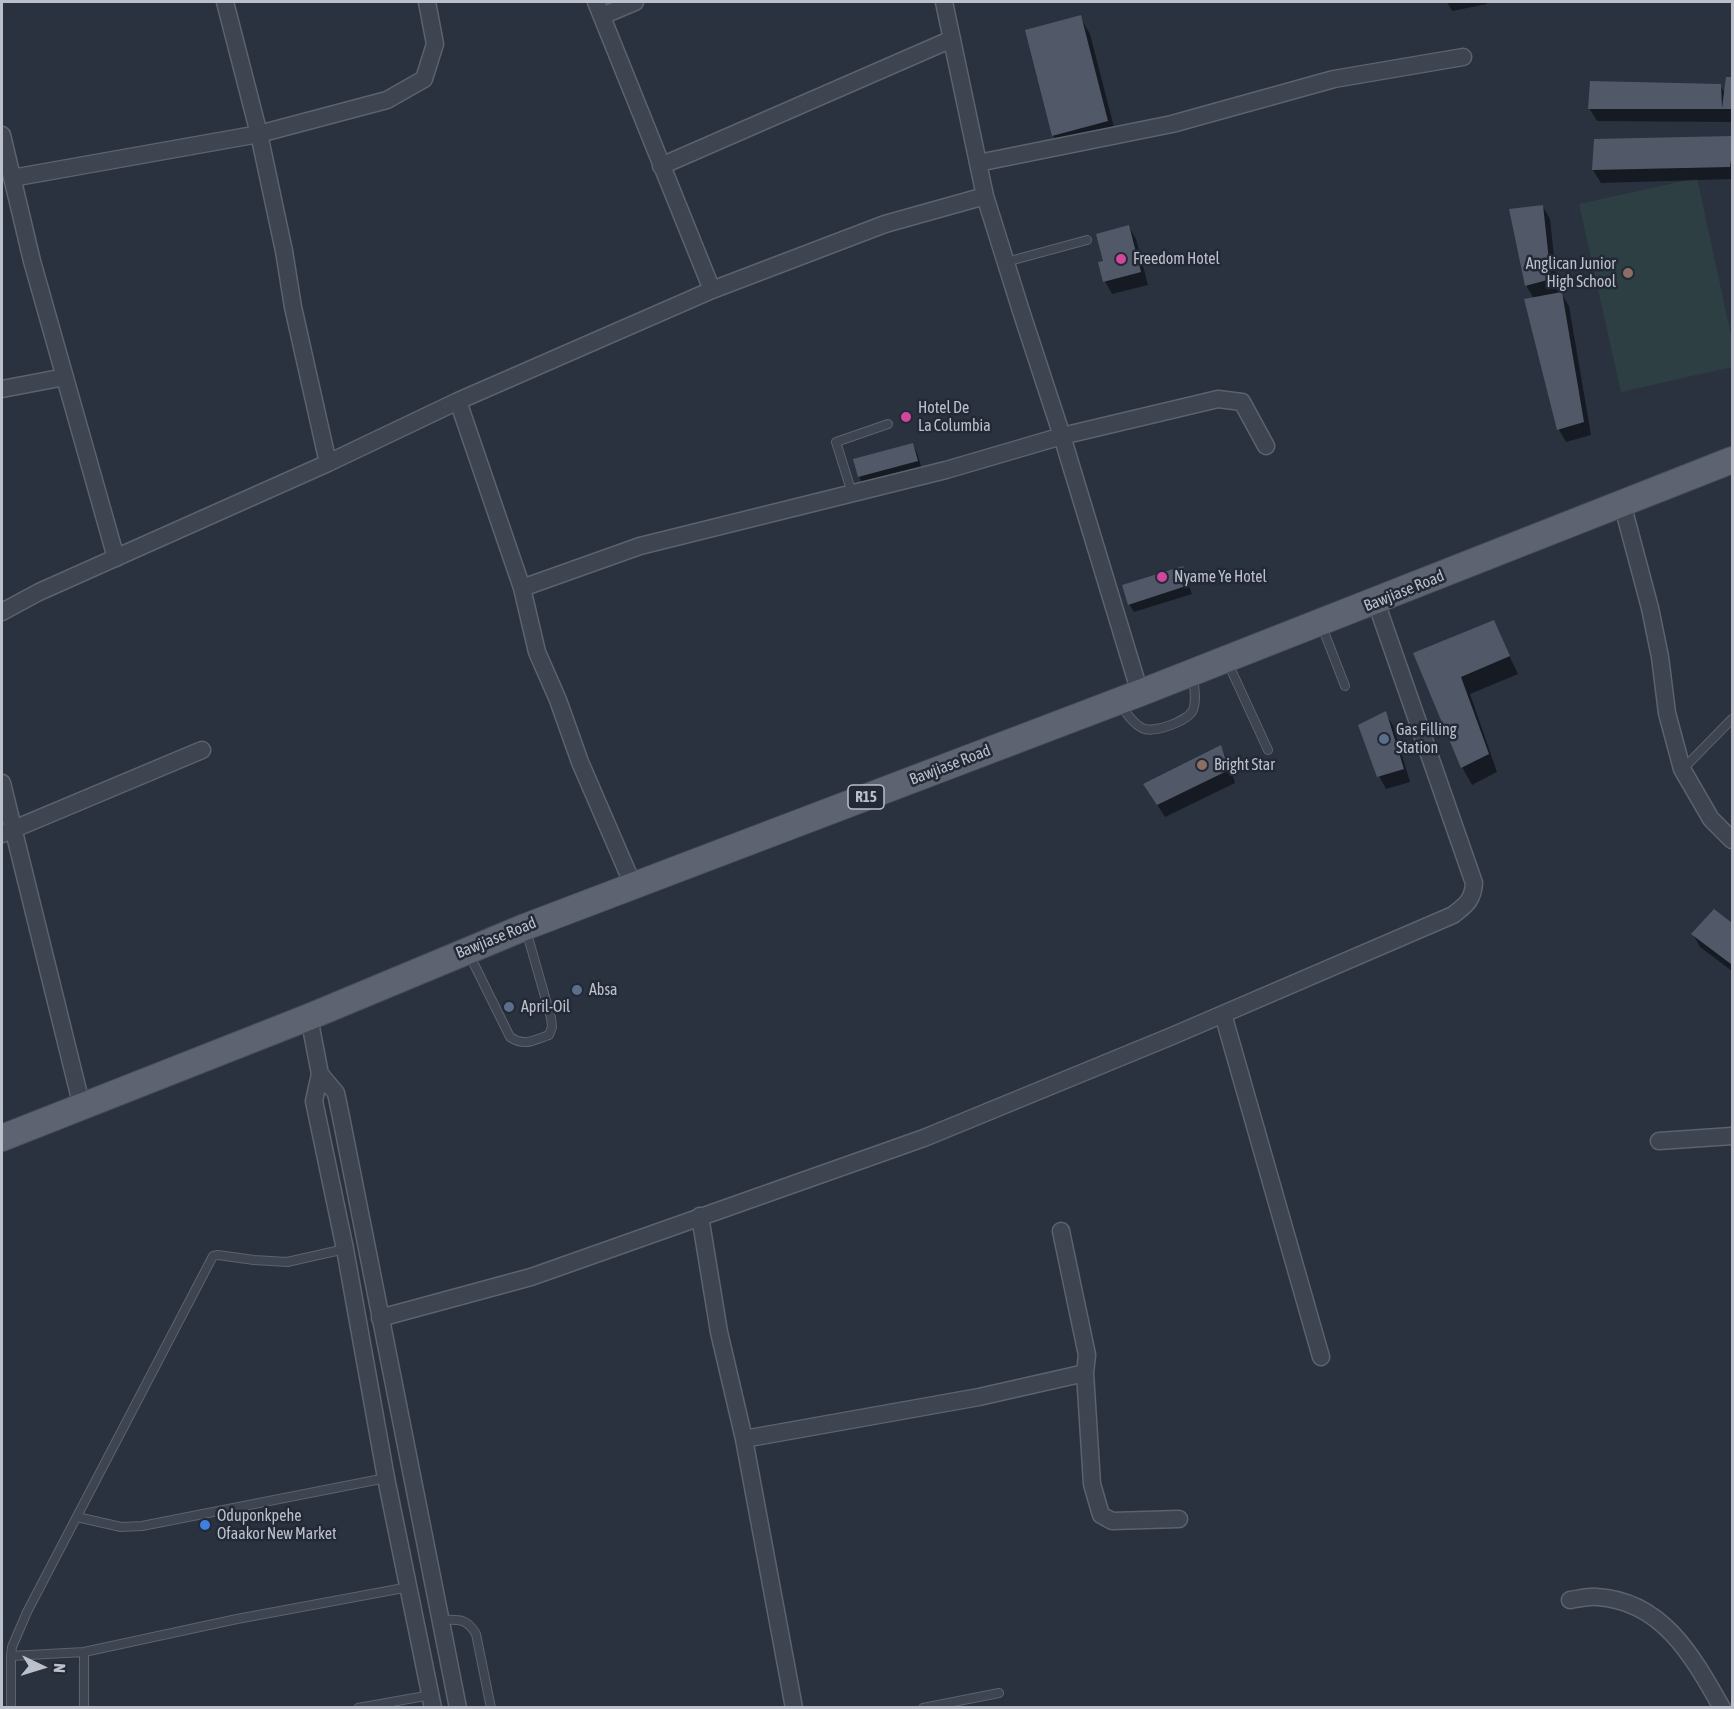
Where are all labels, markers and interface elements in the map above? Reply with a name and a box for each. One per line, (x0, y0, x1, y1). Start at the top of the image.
place label: Freedom Hotel (1133, 249, 1220, 269)
marker: Freedom Hotel (1114, 252, 1128, 266)
place label: Anglican Junior High School (1526, 254, 1616, 292)
marker: Anglican Junior High School (1621, 266, 1635, 280)
place label: Hotel De La Columbia (918, 398, 991, 436)
marker: Hotel De La Columbia (899, 410, 913, 424)
street label: Bawjiase Road (1361, 566, 1447, 616)
place label: Nyame Ye Hotel (1174, 567, 1267, 587)
marker: Nyame Ye Hotel (1155, 570, 1169, 584)
place label: Gas Filling Station (1396, 720, 1457, 758)
marker: Gas Filling Station (1377, 732, 1391, 746)
street label: Bawjiase Road (907, 741, 993, 789)
place label: Bright Star (1214, 755, 1275, 775)
marker: Bright Star (1195, 758, 1209, 772)
road number: R15 (848, 785, 884, 809)
street label: Bawjiase Road (453, 913, 539, 963)
place label: Absa (589, 980, 618, 1000)
marker: Absa (570, 983, 584, 997)
place label: April-Oil (521, 997, 570, 1017)
marker: April-Oil (502, 1000, 516, 1014)
place label: Oduponkpehe Ofaakor New Market (217, 1506, 337, 1544)
marker: Oduponkpehe Ofaakor New Market (198, 1518, 212, 1532)
north arrow (12, 1637, 72, 1697)
text: N (51, 1663, 69, 1674)

